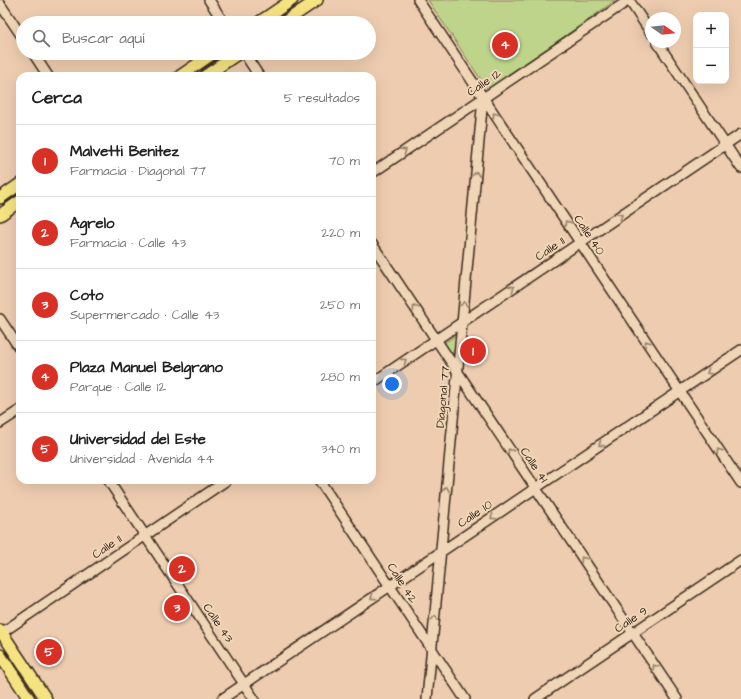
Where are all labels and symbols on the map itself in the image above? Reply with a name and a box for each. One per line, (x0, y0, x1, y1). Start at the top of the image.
north arrow (645, 12, 681, 48)
pin: 4 (492, 30, 518, 60)
street label: Calle 12 (463, 65, 505, 101)
one-way arrow (492, 112, 499, 119)
one-way arrow (400, 149, 407, 156)
one-way arrow (471, 171, 480, 177)
street label: Calle 40 (569, 211, 609, 259)
one-way arrow (616, 213, 623, 221)
one-way arrow (564, 220, 572, 227)
street label: Calle 11 (532, 233, 569, 265)
one-way arrow (508, 285, 515, 293)
one-way arrow (459, 301, 468, 307)
one-way arrow (412, 305, 420, 312)
pin: 1 (460, 336, 486, 366)
one-way arrow (644, 340, 652, 347)
one-way arrow (400, 359, 407, 366)
street label: Diagonal 77 (432, 365, 455, 429)
one-way arrow (706, 367, 713, 374)
your location (382, 374, 402, 394)
one-way arrow (598, 439, 605, 447)
street label: Calle 41 (516, 444, 552, 486)
one-way arrow (507, 448, 515, 455)
one-way arrow (716, 448, 724, 455)
one-way arrow (442, 486, 451, 492)
street label: Calle 10 (454, 496, 496, 532)
one-way arrow (490, 512, 497, 520)
street label: Calle 11 (89, 531, 126, 563)
pin: 2 (169, 554, 195, 584)
one-way arrow (581, 556, 588, 563)
street label: Calle 42 (383, 560, 421, 606)
one-way arrow (371, 592, 378, 599)
pin: 3 (164, 593, 190, 623)
street label: Calle 43 (199, 600, 237, 646)
street label: Calle 9 (611, 603, 651, 637)
one-way arrow (430, 615, 439, 621)
pin: 5 (36, 637, 62, 667)
one-way arrow (653, 664, 660, 671)

